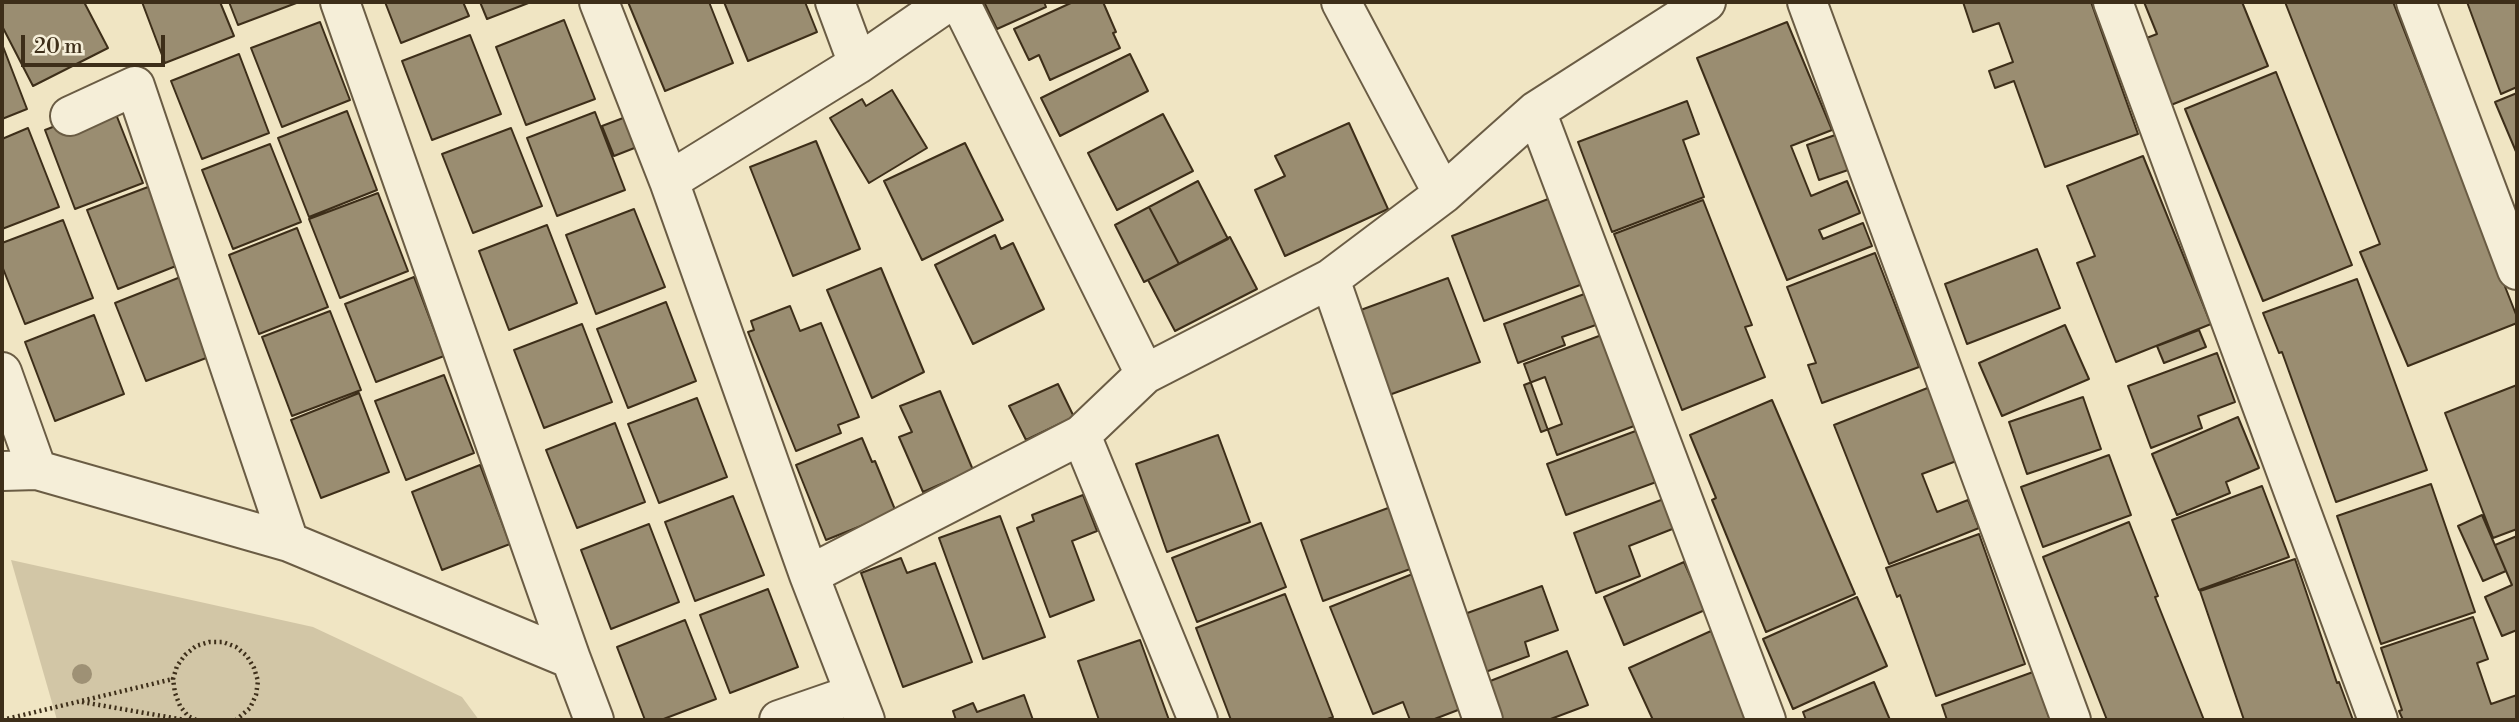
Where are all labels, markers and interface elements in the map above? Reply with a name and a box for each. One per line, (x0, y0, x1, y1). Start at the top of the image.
scale bar (24, 21, 168, 65)
text: 20 m (34, 34, 83, 60)

